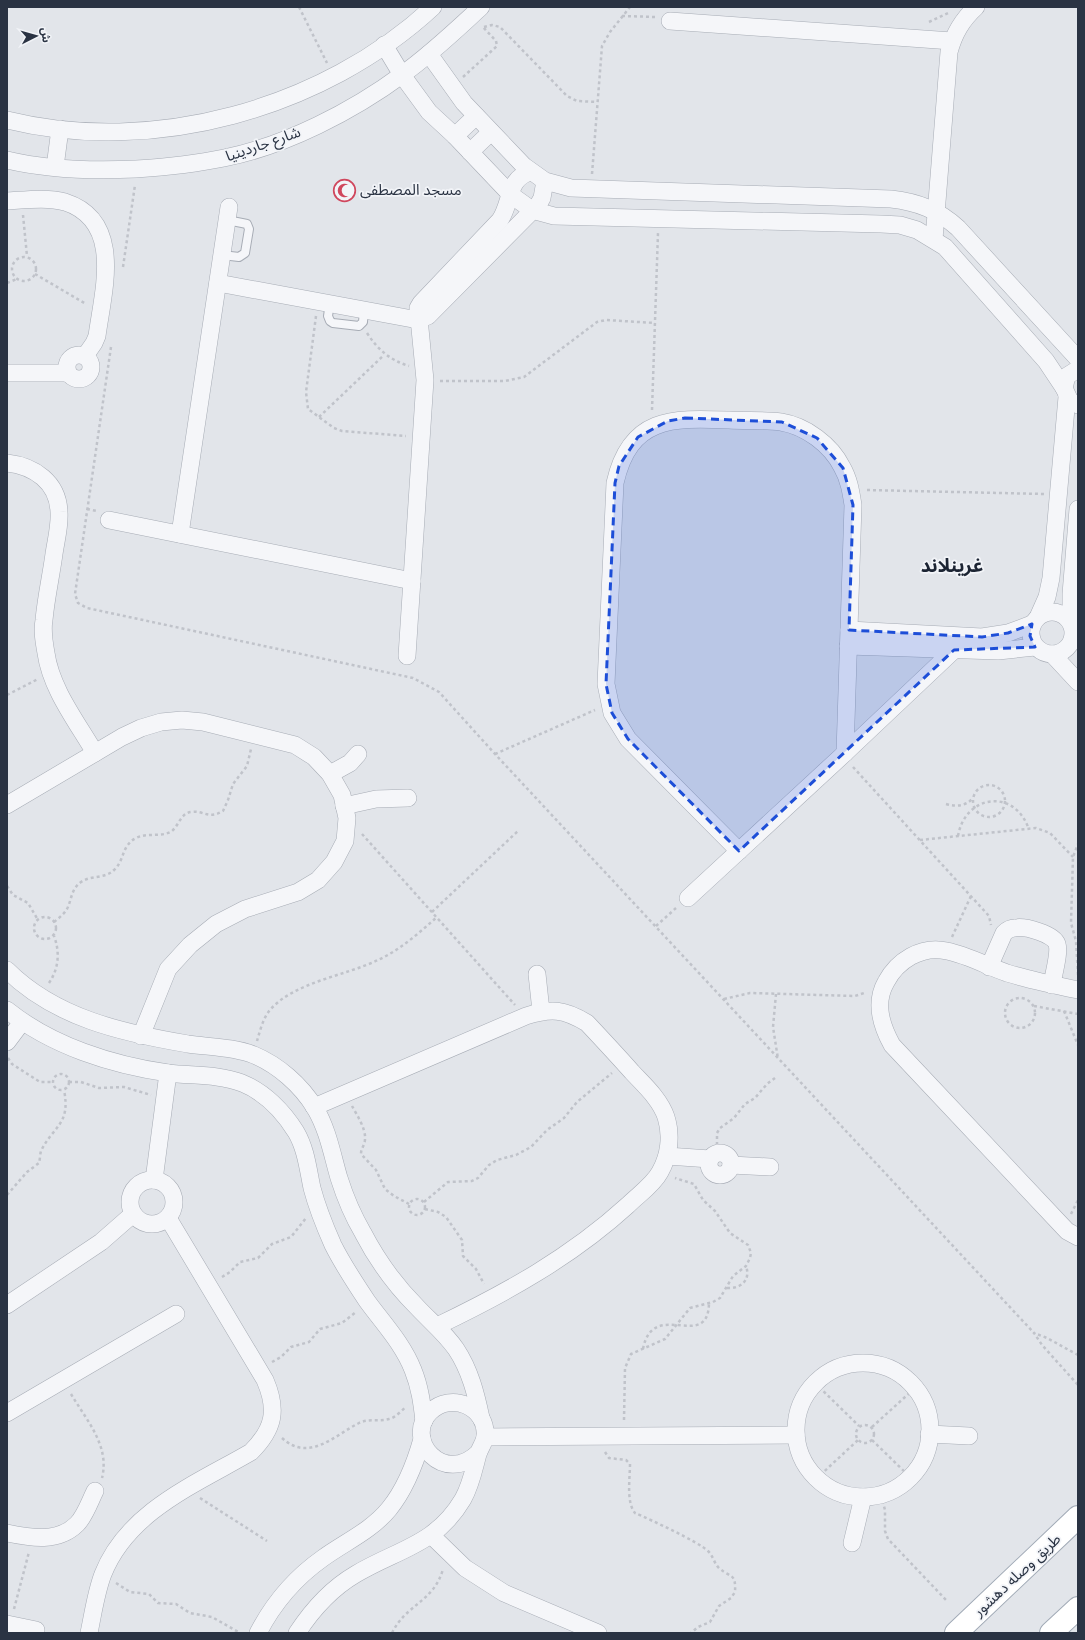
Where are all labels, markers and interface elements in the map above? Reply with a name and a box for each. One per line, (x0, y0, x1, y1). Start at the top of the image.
north arrow (16, 16, 56, 56)
text: ش (38, 27, 54, 43)
street label: شارع جاردينيا (223, 122, 304, 168)
mosque icon: مسجد المصطفى (331, 177, 357, 203)
place label: مسجد المصطفى (360, 180, 462, 199)
district label: غرينلاند (921, 553, 983, 578)
street label: طريق وصله دهشور (968, 1529, 1065, 1622)

